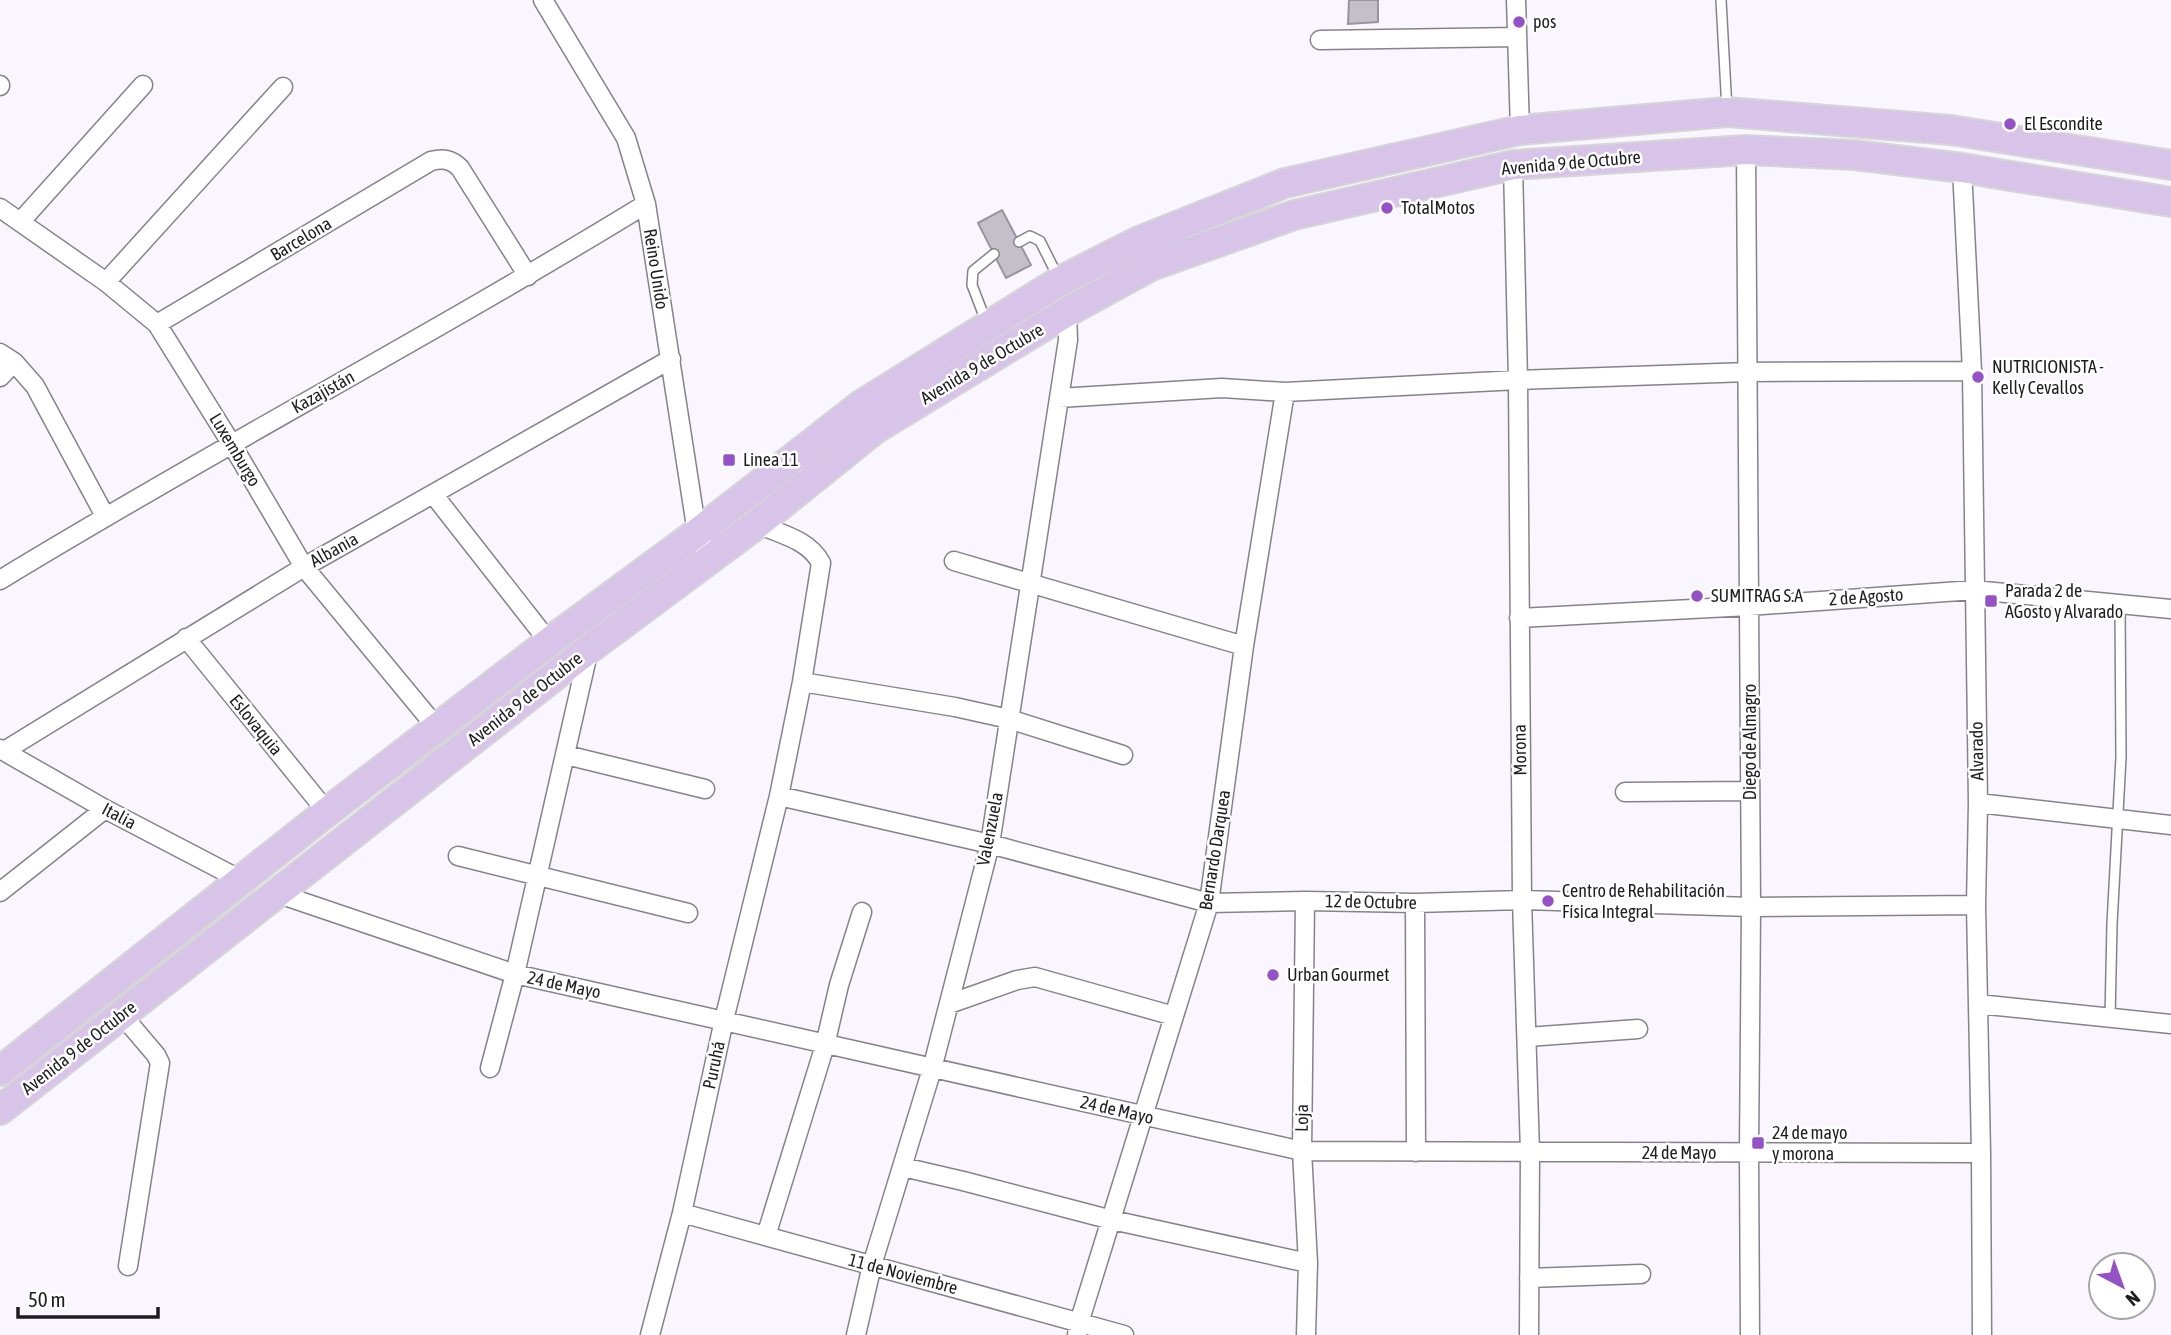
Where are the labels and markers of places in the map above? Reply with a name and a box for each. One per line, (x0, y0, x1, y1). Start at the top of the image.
place label: pos (1533, 11, 1556, 32)
marker: pos (1511, 14, 1527, 30)
place label: El Escondite (2024, 113, 2103, 134)
marker: El Escondite (2002, 116, 2018, 132)
place label: TotalMotos (1401, 197, 1475, 218)
marker: TotalMotos (1379, 200, 1395, 216)
place label: NUTRICIONISTA - Kelly Cevallos (1992, 356, 2104, 398)
marker: NUTRICIONISTA - Kelly Cevallos (1970, 369, 1986, 385)
place label: Linea 11 (743, 449, 799, 470)
marker: Linea 11 (721, 452, 737, 468)
place label: Parada 2 de AGosto y Alvarado (2005, 580, 2123, 622)
place label: SUMITRAG S.A (1711, 585, 1803, 606)
marker: SUMITRAG S.A (1689, 588, 1705, 604)
marker: Parada 2 de AGosto y Alvarado (1983, 593, 1999, 609)
place label: Centro de Rehabilitación Física Integral (1562, 880, 1725, 922)
marker: Centro de Rehabilitación Física Integral (1540, 893, 1556, 909)
place label: Urban Gourmet (1287, 964, 1389, 985)
marker: Urban Gourmet (1265, 967, 1281, 983)
place label: 24 de mayo y morona (1772, 1122, 1848, 1164)
marker: 24 de mayo y morona (1750, 1135, 1766, 1151)

